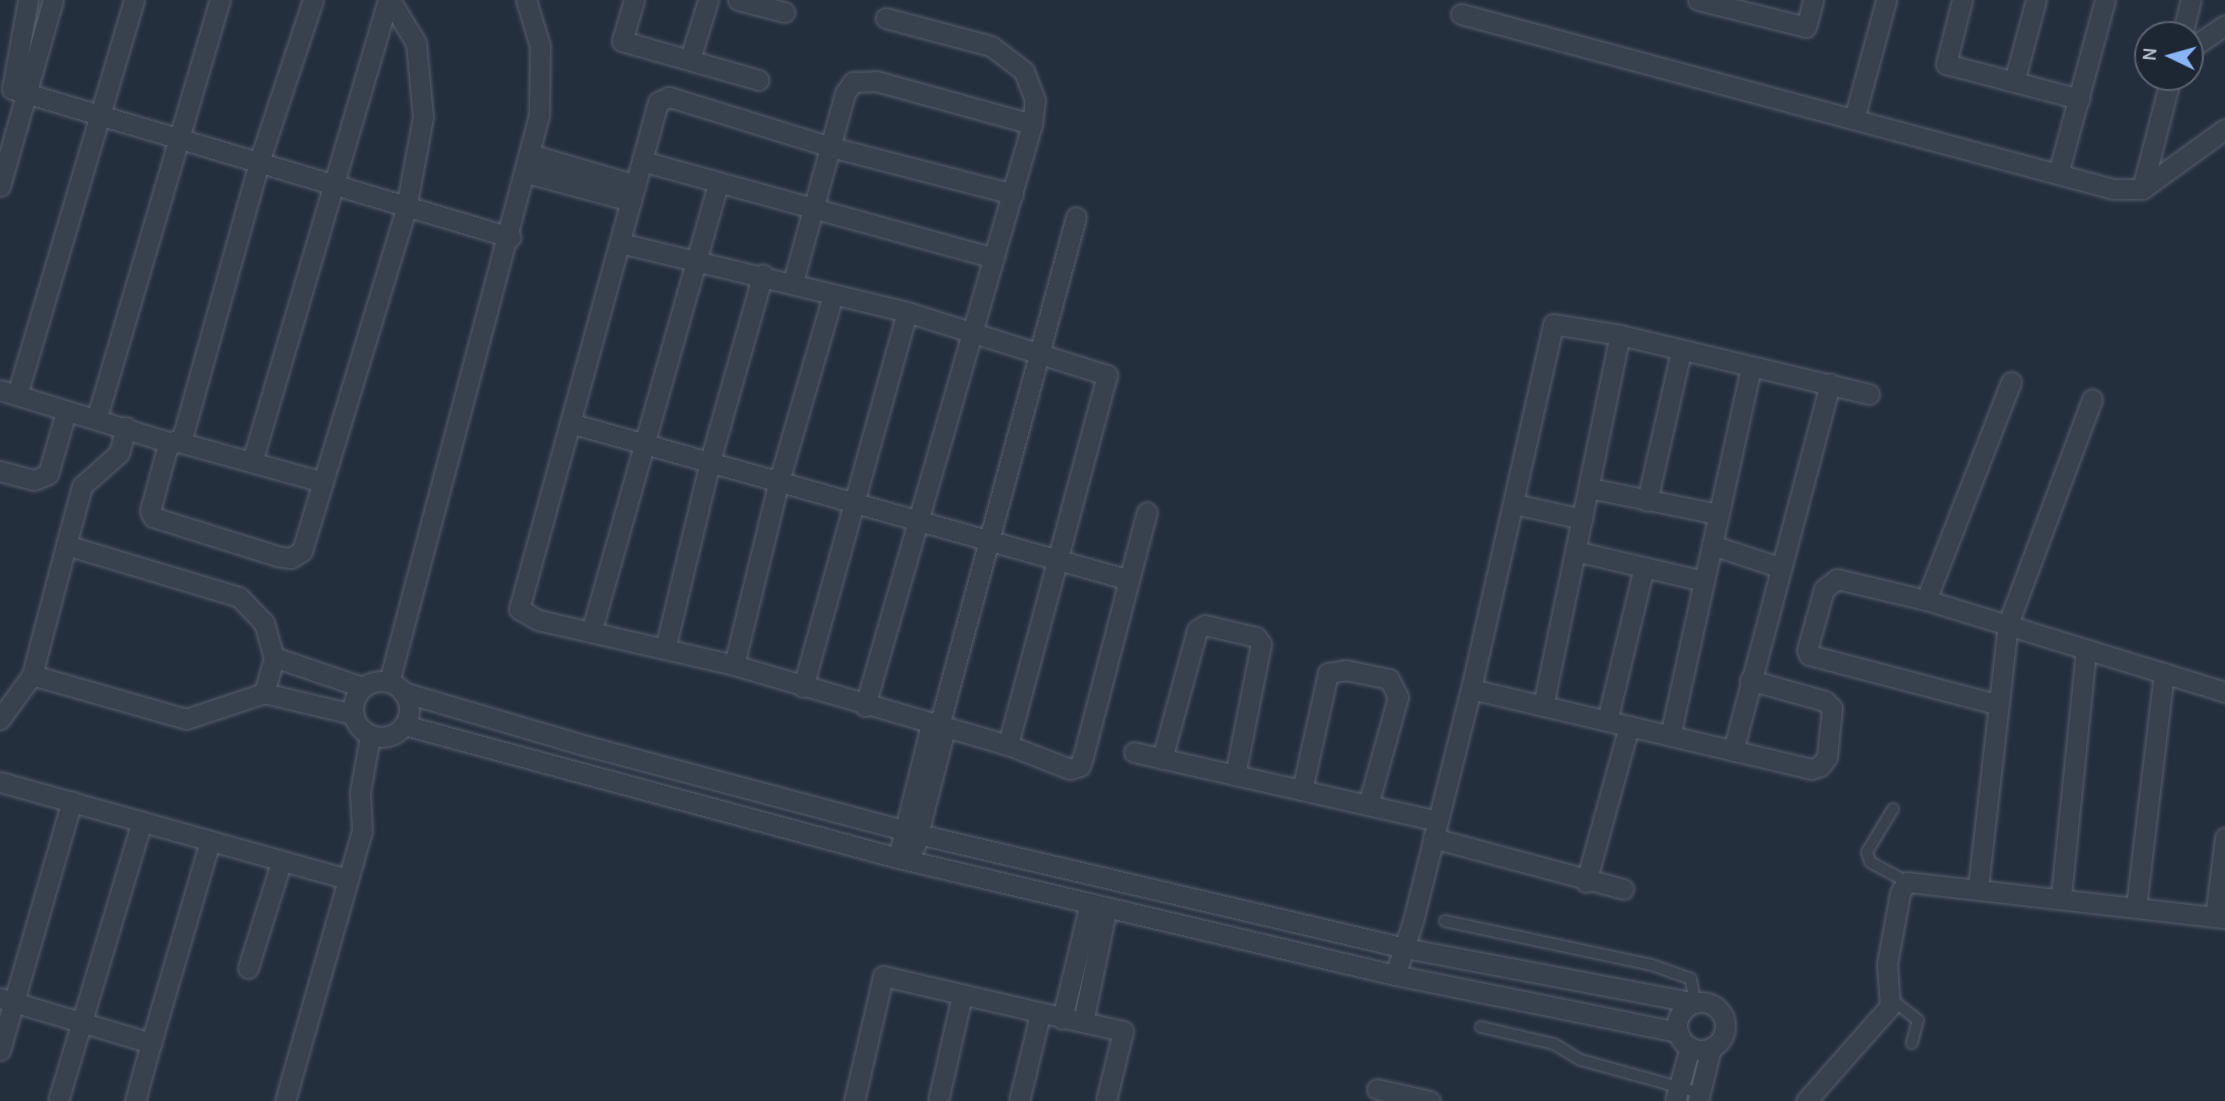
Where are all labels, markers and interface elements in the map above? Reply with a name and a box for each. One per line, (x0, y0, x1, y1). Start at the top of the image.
north arrow (2134, 21, 2204, 91)
text: N (2139, 47, 2162, 62)

